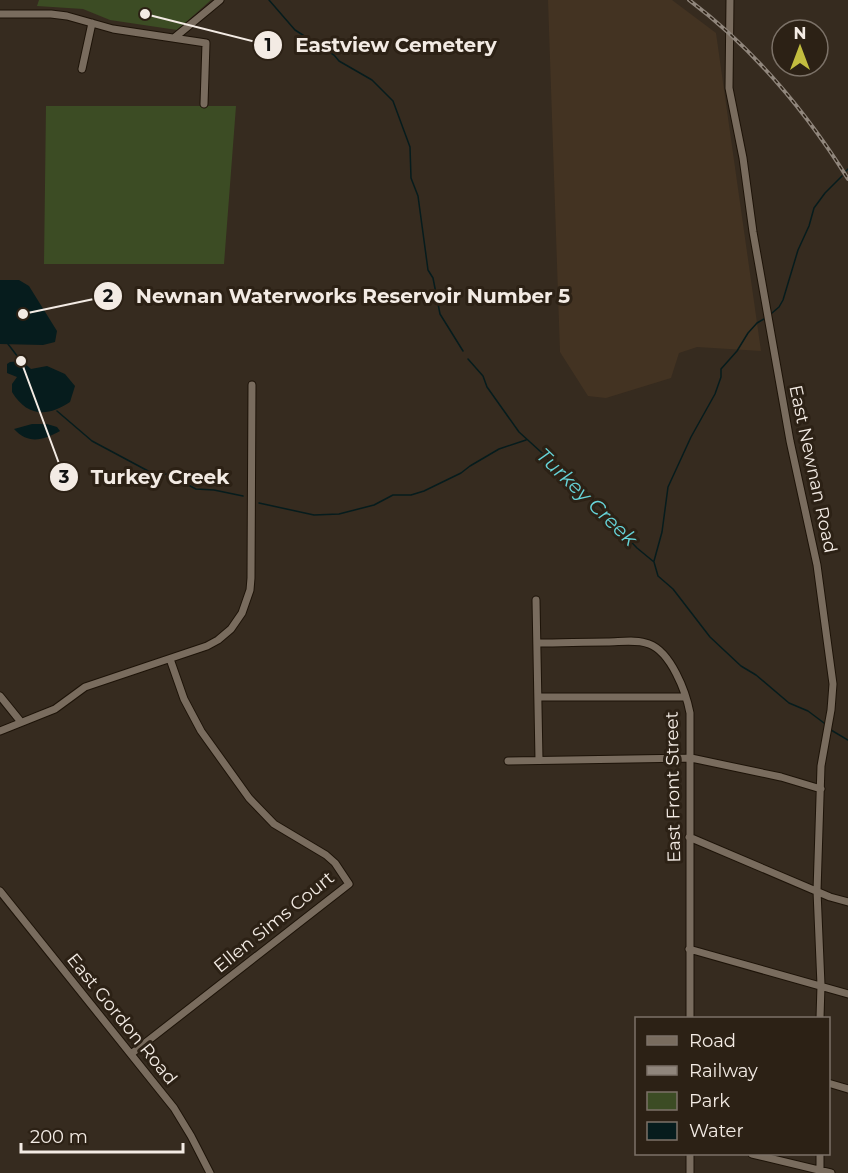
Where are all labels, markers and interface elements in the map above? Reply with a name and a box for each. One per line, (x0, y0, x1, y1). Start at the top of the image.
north arrow (770, 18, 830, 78)
text: N (794, 24, 806, 43)
callout: Eastview Cemetery (253, 26, 509, 64)
text: Eastview Cemetery (295, 33, 498, 57)
text: 1 (264, 34, 272, 56)
callout: Newnan Waterworks Reservoir Number 5 (93, 277, 582, 315)
text: Newnan Waterworks Reservoir Number 5 (136, 284, 570, 308)
text: 2 (103, 285, 114, 307)
street label: East Newnan Road (784, 383, 842, 555)
water label: Turkey Creek (532, 443, 643, 552)
callout: Turkey Creek (49, 458, 241, 496)
text: Turkey Creek (91, 465, 230, 489)
text: 3 (58, 466, 70, 488)
street label: East Front Street (661, 711, 685, 863)
street label: Ellen Sims Court (209, 867, 339, 977)
street label: East Gordon Road (62, 949, 182, 1089)
legend (635, 1017, 830, 1155)
text: Road (689, 1030, 736, 1052)
text: Railway (689, 1060, 758, 1082)
text: Park (689, 1090, 730, 1112)
scale bar (21, 1116, 183, 1154)
text: Water (689, 1120, 744, 1142)
text: 200 m (30, 1126, 88, 1148)

